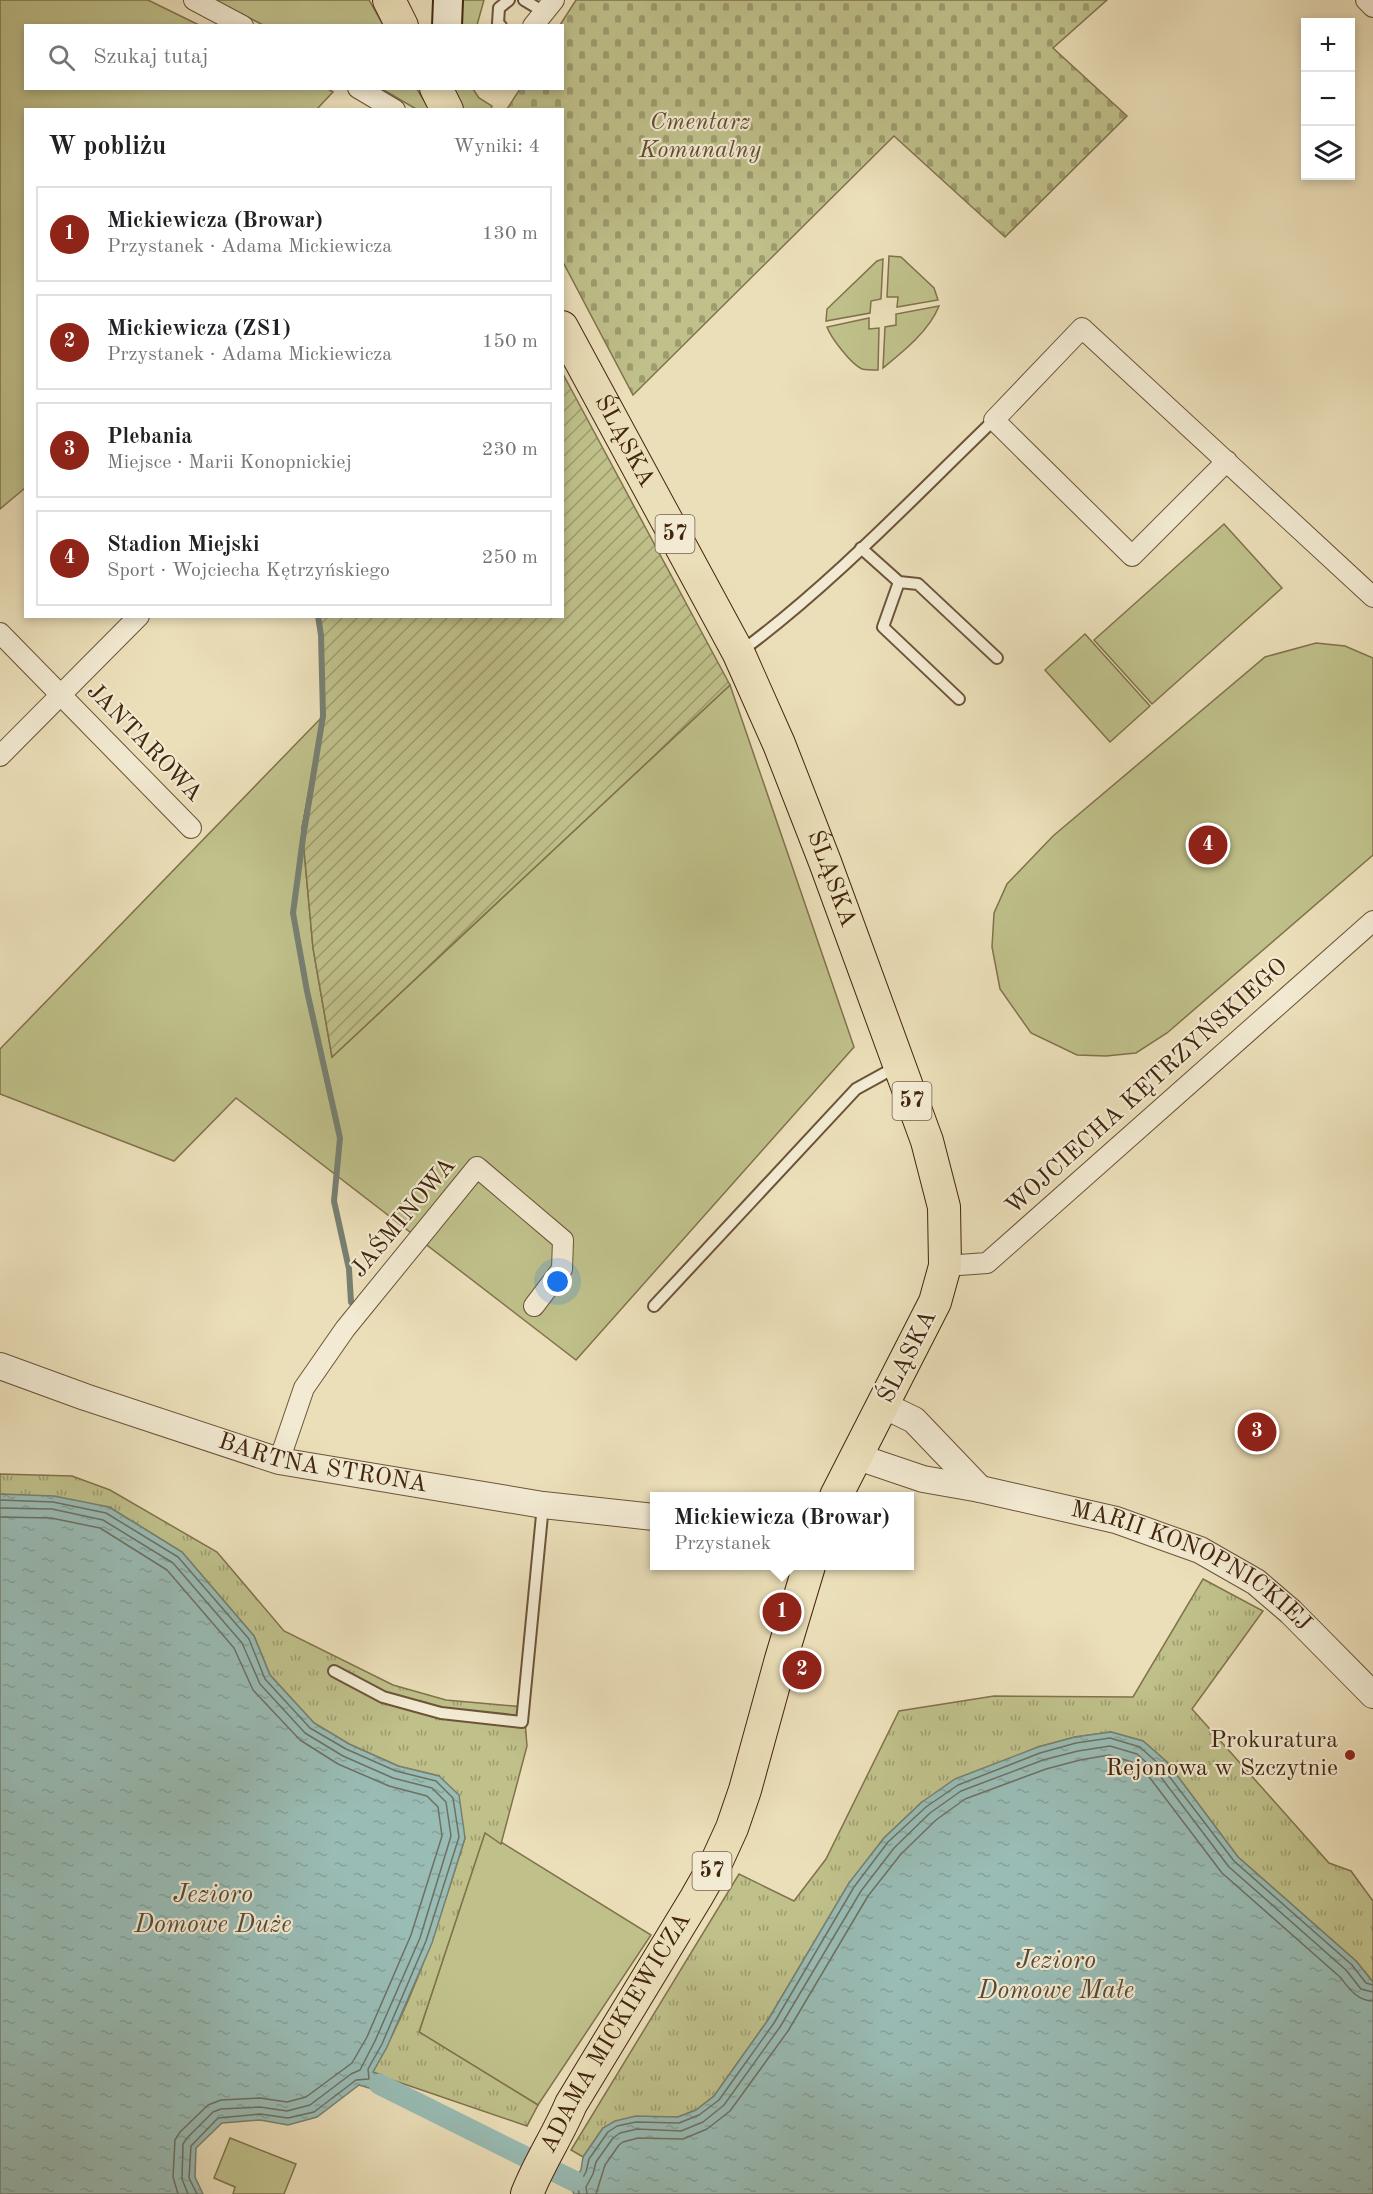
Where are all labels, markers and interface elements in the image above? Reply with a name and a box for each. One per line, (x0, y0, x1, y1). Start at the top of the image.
map controls (1301, 18, 1355, 180)
button: + (1301, 18, 1355, 72)
search box (24, 24, 564, 90)
icon: search (45, 41, 78, 74)
text: Szukaj tutaj (93, 46, 209, 68)
button: − (1301, 72, 1355, 126)
park label: Cmentarz Komunalny (638, 111, 762, 163)
button: layers (1301, 126, 1355, 180)
text: W pobliżu (48, 134, 166, 160)
text: Wyniki: 4 (453, 137, 540, 157)
text: Mickiewicza (Browar) (107, 210, 323, 232)
text: 1 (64, 224, 75, 244)
text: 130 m (482, 224, 538, 244)
text: Przystanek · Adama Mickiewicza (107, 237, 392, 257)
text: Mickiewicza (ZS1) (107, 318, 291, 340)
text: 2 (64, 332, 75, 352)
text: 150 m (482, 332, 538, 352)
text: Przystanek · Adama Mickiewicza (107, 345, 392, 365)
street label: ŚLĄSKA (589, 389, 658, 491)
text: Plebania (107, 426, 192, 448)
text: 3 (64, 440, 75, 460)
text: 230 m (482, 440, 538, 460)
text: Miejsce · Marii Konopnickiej (107, 453, 352, 473)
road number: 57 (656, 515, 694, 553)
text: Stadion Miejski (107, 534, 259, 556)
text: 4 (64, 548, 75, 568)
text: 250 m (482, 548, 538, 568)
text: Sport · Wojciecha Kętrzyńskiego (107, 561, 390, 581)
street label: JANTAROWA (82, 679, 206, 807)
pin: 4 (1188, 822, 1228, 868)
street label: ŚLĄSKA (802, 826, 860, 930)
street label: WOJCIECHA KĘTRZYŃSKIEGO (998, 951, 1292, 1220)
road number: 57 (892, 1082, 932, 1120)
street label: JAŚMINOWA (343, 1150, 461, 1282)
your location (543, 1267, 572, 1296)
street label: ŚLĄSKA (870, 1304, 942, 1407)
pin: 3 (1238, 1410, 1276, 1454)
street label: BARTNA STRONA (215, 1430, 429, 1497)
popup (650, 1492, 914, 1570)
street label: MARII KONOPNICKIEJ (1068, 1498, 1315, 1636)
text: Mickiewicza (Browar) (674, 1507, 890, 1529)
text: Przystanek (674, 1534, 771, 1554)
pin: 1 (762, 1590, 802, 1634)
pin: 2 (782, 1648, 822, 1692)
place label: Prokuratura Rejonowa w Szczytnie (1106, 1729, 1338, 1781)
marker: Prokuratura Rejonowa w Szczytnie (1343, 1748, 1357, 1762)
road number: 57 (692, 1852, 732, 1890)
water label: Jezioro Domowe Duże (133, 1882, 292, 1938)
street label: ADAMA MICKIEWICZA (537, 1909, 696, 2157)
water label: Jezioro Domowe Małe (977, 1948, 1134, 2004)

